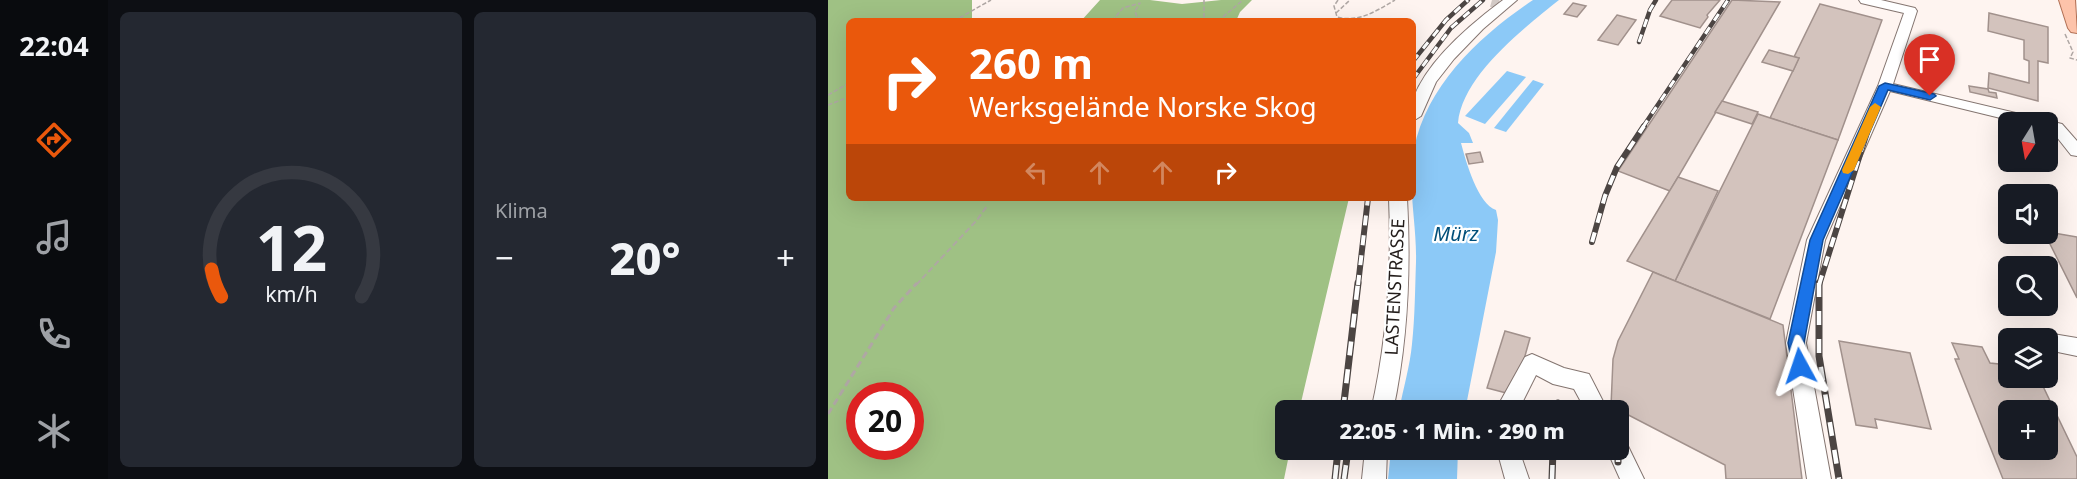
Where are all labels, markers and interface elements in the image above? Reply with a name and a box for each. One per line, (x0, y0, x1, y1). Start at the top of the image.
text: 22:04 (19, 27, 89, 64)
text: 260 m (969, 34, 1093, 91)
pin (1904, 34, 1955, 96)
icon: right (870, 42, 948, 120)
icon: arrive (1913, 43, 1946, 76)
text: Werksgelände Norske Skog (969, 88, 1317, 125)
north arrow (1998, 112, 2058, 172)
map controls (1998, 112, 2058, 460)
icon: directions (33, 119, 75, 161)
icon: left (1020, 156, 1053, 189)
icon: ahead (1083, 156, 1116, 189)
icon: ahead (1146, 156, 1179, 189)
icon: right (1209, 156, 1242, 189)
button: sound (1998, 184, 2058, 244)
text: Klima (495, 197, 548, 224)
text: 12 (255, 204, 327, 289)
icon: music (33, 216, 75, 258)
street label: LASTENSTRASSE (1378, 218, 1410, 356)
water label: Mürz (1433, 220, 1479, 247)
text: 20° (609, 227, 681, 288)
text: − (495, 235, 514, 280)
text: + (776, 235, 795, 280)
button: search (1998, 256, 2058, 316)
text: km/h (265, 279, 317, 308)
icon: phone (33, 313, 75, 355)
button: layers (1998, 328, 2058, 388)
position arrow (1768, 334, 1832, 398)
speed limit sign: 20 (846, 382, 924, 460)
button: + (1998, 400, 2058, 460)
icon: climate (33, 410, 75, 452)
text: 22:05 · 1 Min. · 290 m (1339, 415, 1565, 445)

